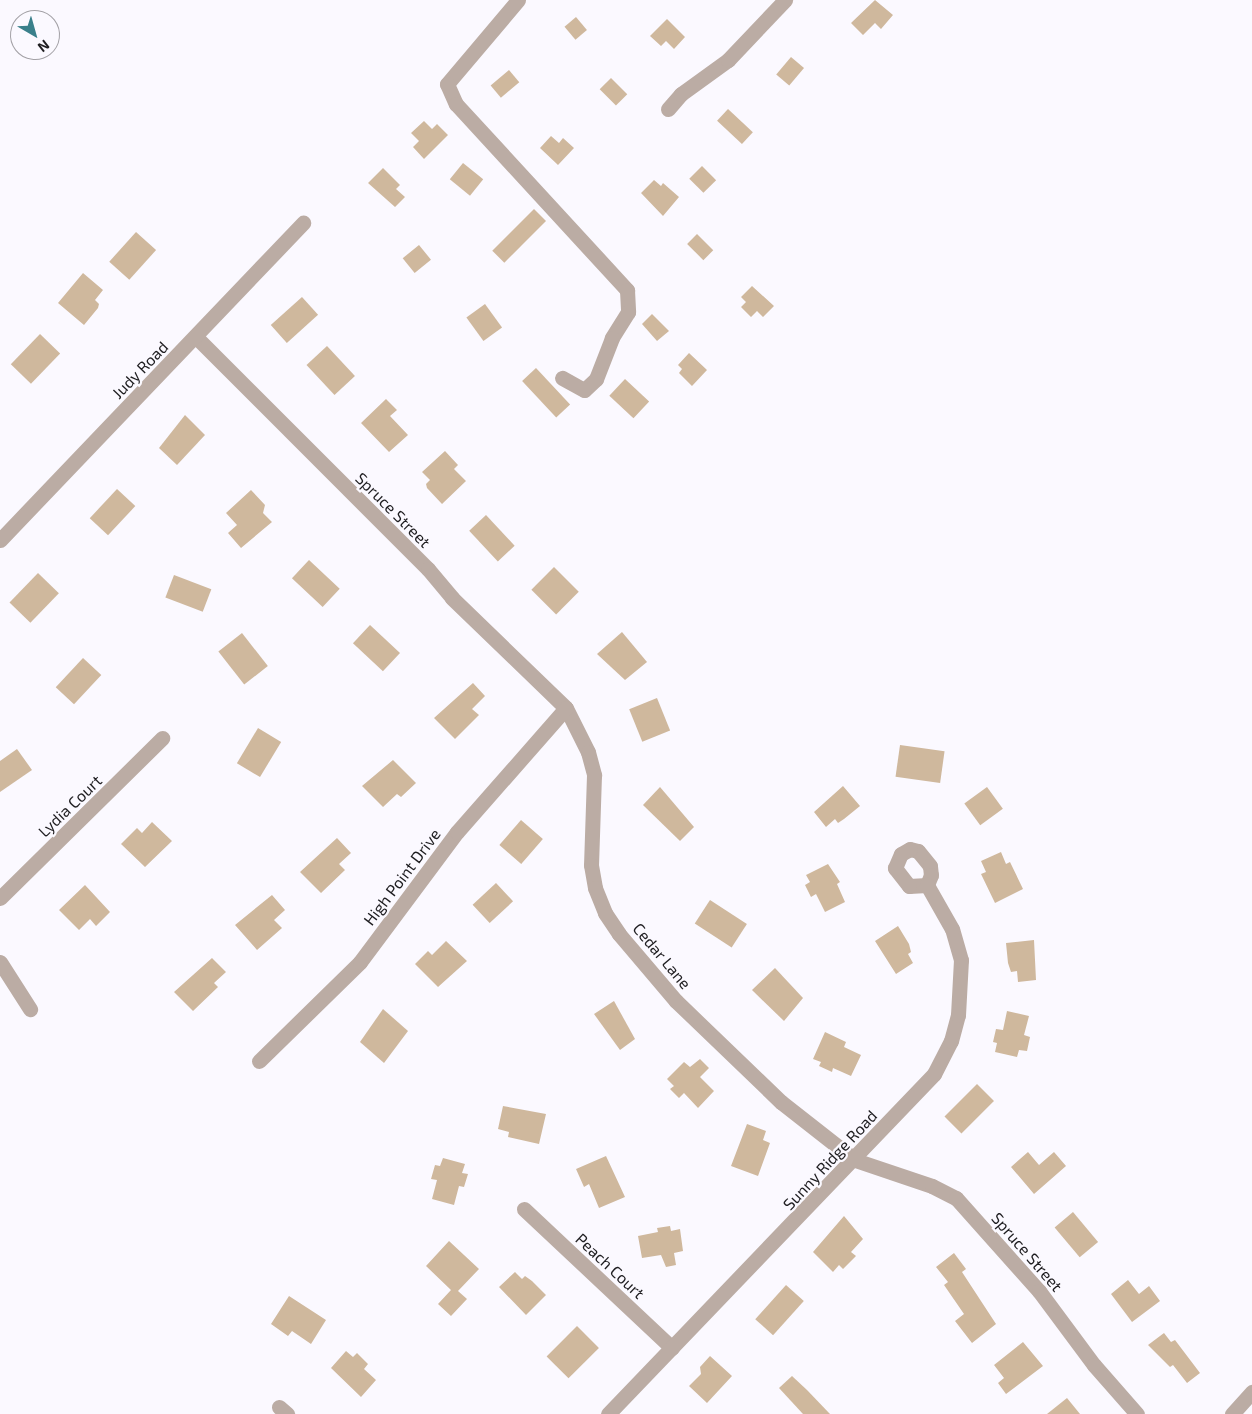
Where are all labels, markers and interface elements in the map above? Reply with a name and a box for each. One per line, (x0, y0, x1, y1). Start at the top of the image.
north arrow (10, 10, 60, 60)
text: N (35, 37, 53, 56)
street label: Judy Road (108, 337, 172, 403)
street label: Spruce Street (352, 469, 434, 551)
street label: Lydia Court (34, 771, 106, 841)
street label: High Point Drive (359, 825, 445, 929)
street label: Cedar Lane (629, 919, 695, 993)
street label: Sunny Ridge Road (779, 1106, 881, 1214)
street label: Spruce Street (988, 1209, 1066, 1295)
street label: Peach Court (572, 1229, 648, 1303)

